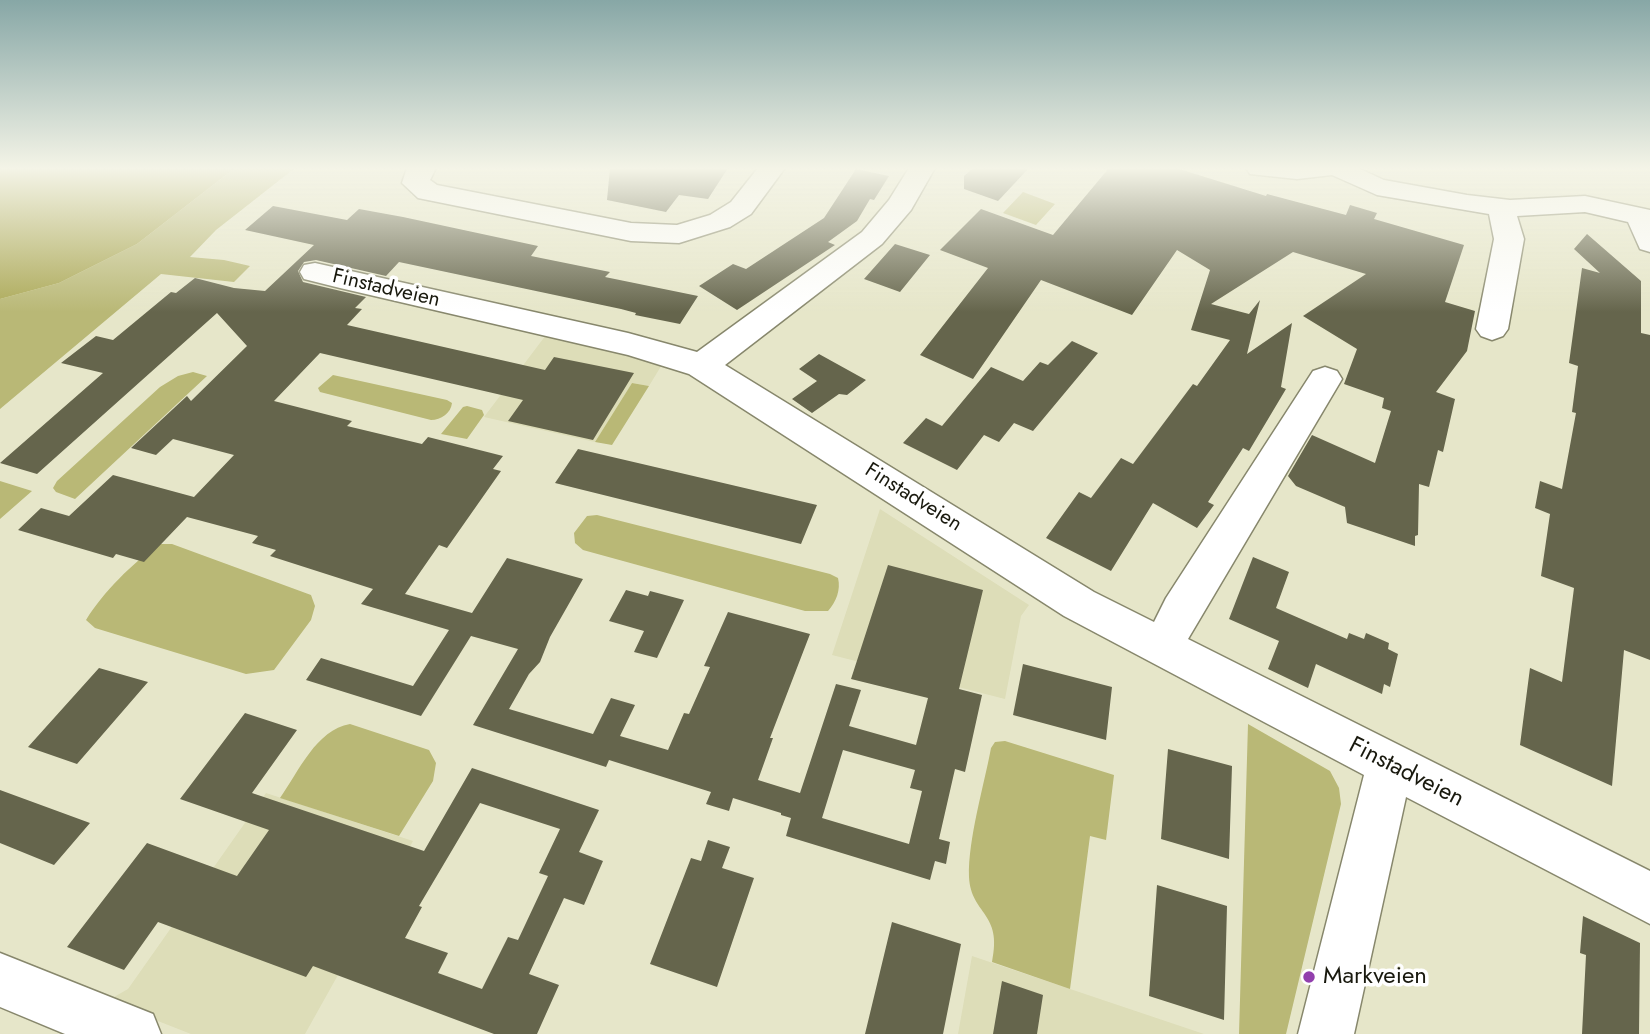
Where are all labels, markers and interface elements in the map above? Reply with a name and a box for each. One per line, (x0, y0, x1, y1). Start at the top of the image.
street label: Finstadveien (330, 264, 442, 314)
street label: Finstadveien (860, 458, 966, 538)
street label: Finstadveien (1344, 732, 1468, 814)
place label: Markveien (1323, 963, 1427, 991)
marker: Markveien (1301, 969, 1317, 985)

